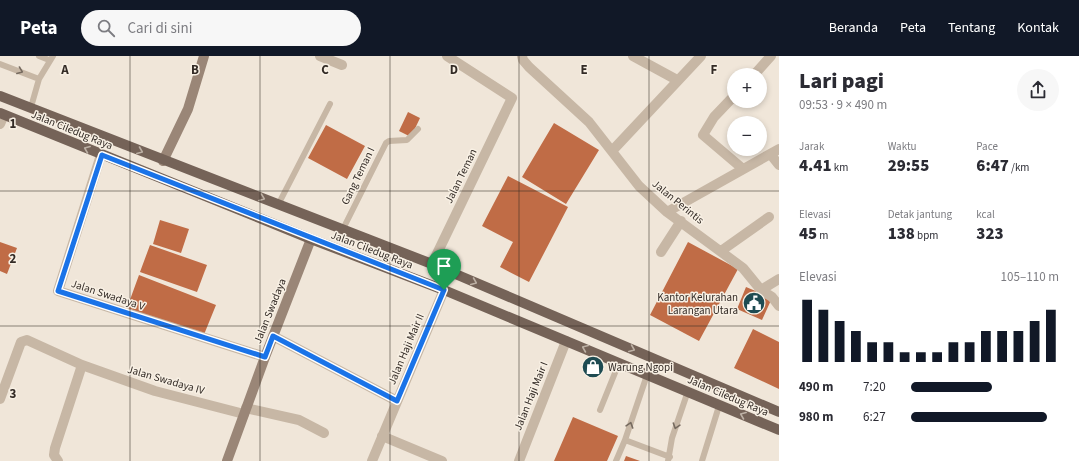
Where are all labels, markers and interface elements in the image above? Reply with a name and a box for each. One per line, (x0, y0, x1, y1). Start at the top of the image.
search box (81, 10, 361, 46)
text: Peta (20, 15, 57, 42)
icon: search (95, 17, 117, 39)
text: Cari di sini (127, 18, 192, 39)
text: Beranda (829, 18, 878, 38)
text: Peta (900, 18, 926, 38)
text: Tentang (948, 18, 995, 38)
text: Kontak (1017, 18, 1059, 38)
text: A (60, 61, 69, 79)
text: B (191, 61, 199, 79)
text: C (321, 61, 329, 79)
text: D (450, 61, 458, 79)
text: E (580, 61, 588, 79)
text: F (711, 61, 718, 79)
text: Lari pagi (799, 65, 884, 97)
one-way arrow (16, 67, 23, 75)
map controls (727, 68, 767, 156)
button: + (727, 68, 767, 108)
button: share (1017, 69, 1059, 111)
text: 09:53 · 9 × 490 m (799, 96, 887, 114)
street label: Jalan Ciledug Raya (29, 107, 115, 153)
text: 1 (10, 115, 17, 133)
button: − (727, 116, 767, 156)
text: Jarak (799, 139, 824, 154)
text: Waktu (888, 139, 917, 154)
text: Pace (976, 139, 998, 154)
one-way arrow (84, 145, 91, 153)
street label: Gang Teman I (338, 145, 378, 207)
street label: Jalan Teman (441, 146, 481, 206)
one-way arrow (137, 147, 144, 155)
text: 4.41 (799, 154, 832, 178)
text: 29:55 (888, 154, 929, 178)
text: 6:47 (976, 154, 1009, 178)
text: km (832, 160, 848, 175)
text: /km (1009, 160, 1029, 175)
street label: Jalan Perintis (649, 177, 707, 228)
one-way arrow (258, 194, 265, 202)
text: Elevasi (799, 207, 831, 222)
text: Detak jantung (888, 207, 952, 222)
text: kcal (976, 207, 995, 222)
text: 45 (799, 222, 817, 246)
text: 138 (888, 222, 915, 246)
text: 323 (976, 222, 1004, 246)
street label: Jalan Ciledug Raya (329, 227, 415, 273)
text: m (817, 228, 828, 243)
text: bpm (915, 228, 938, 243)
pin (427, 249, 461, 290)
text: 2 (10, 250, 17, 268)
icon: arrive (433, 255, 455, 277)
text: Elevasi (799, 268, 837, 286)
text: 105–110 m (1001, 268, 1059, 286)
street label: Jalan Swadaya V (69, 276, 147, 314)
street label: Jalan Swadaya (250, 276, 290, 346)
one-way arrow (470, 277, 477, 285)
place label: Kantor Kelurahan Larangan Utara (657, 290, 738, 318)
public building icon: Kantor Kelurahan Larangan Utara (741, 290, 767, 316)
street label: Jalan Haji Mair II (384, 311, 428, 387)
one-way arrow (628, 344, 635, 352)
one-way arrow (581, 345, 588, 353)
shop icon: Warung Ngopi (580, 354, 606, 380)
street label: Jalan Haji Mair I (510, 359, 552, 433)
place label: Warung Ngopi (608, 360, 673, 375)
street label: Jalan Swadaya IV (126, 362, 207, 398)
street label: Jalan Ciledug Raya (685, 372, 771, 420)
text: 490 m (799, 378, 833, 396)
text: 7:20 (863, 378, 886, 396)
text: 3 (10, 385, 17, 403)
text: 980 m (799, 408, 833, 426)
text: 6:27 (863, 408, 886, 426)
one-way arrow (739, 412, 746, 420)
one-way arrow (625, 422, 634, 429)
one-way arrow (673, 422, 681, 429)

